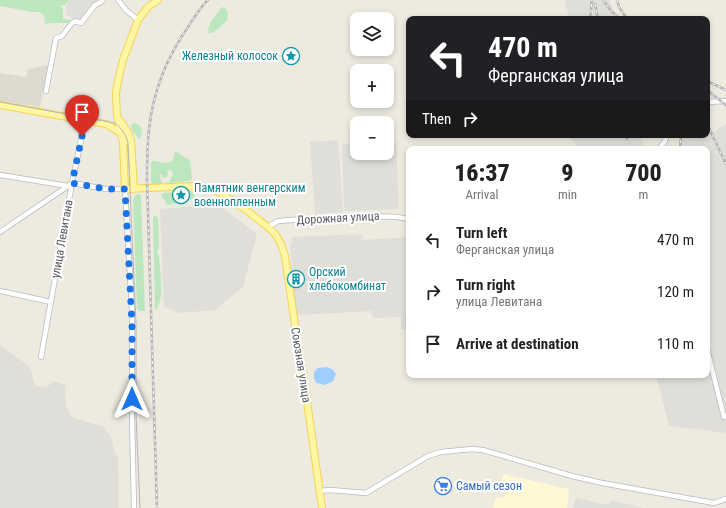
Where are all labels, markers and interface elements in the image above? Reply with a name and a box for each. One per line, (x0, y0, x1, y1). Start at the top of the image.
map controls (350, 12, 394, 160)
button: layers (350, 12, 394, 56)
text: 470 m (488, 31, 558, 64)
icon: left (422, 32, 474, 84)
place icon: Железный колосок (281, 46, 301, 66)
place label: Железный колосок (182, 49, 278, 63)
button: + (350, 64, 394, 108)
text: Ферганская улица (488, 65, 624, 86)
pin (65, 95, 99, 136)
icon: arrive (71, 101, 93, 123)
icon: right (459, 108, 481, 130)
text: Then (422, 110, 451, 128)
button: − (350, 116, 394, 160)
text: 16:37 (454, 159, 510, 187)
text: 9 (561, 159, 574, 187)
text: 700 (625, 159, 662, 187)
place label: Памятник венгерским военнопленным (194, 181, 305, 209)
place icon: Памятник венгерским военнопленным (171, 185, 191, 205)
text: Arrival (465, 187, 499, 202)
text: min (558, 187, 577, 202)
text: m (639, 187, 648, 202)
street label: улица Левитана (48, 198, 76, 279)
street label: Дорожная улица (296, 209, 380, 227)
text: Turn left (456, 224, 507, 242)
icon: left (422, 229, 444, 251)
text: 470 m (657, 231, 694, 249)
text: Ферганская улица (456, 242, 554, 257)
place label: Орский хлебокомбинат (309, 265, 386, 293)
building icon: Орский хлебокомбинат (286, 269, 306, 289)
text: Turn right (456, 276, 515, 294)
icon: right (422, 281, 444, 303)
text: 120 m (657, 283, 694, 301)
text: улица Левитана (456, 294, 542, 309)
street label: Союзная улица (288, 326, 314, 404)
icon: arrive (422, 333, 444, 355)
text: Arrive at destination (456, 335, 579, 353)
text: 110 m (657, 335, 694, 353)
position arrow (111, 378, 153, 420)
supermarket icon: Самый сезон (433, 476, 453, 496)
place label: Самый сезон (456, 479, 522, 493)

